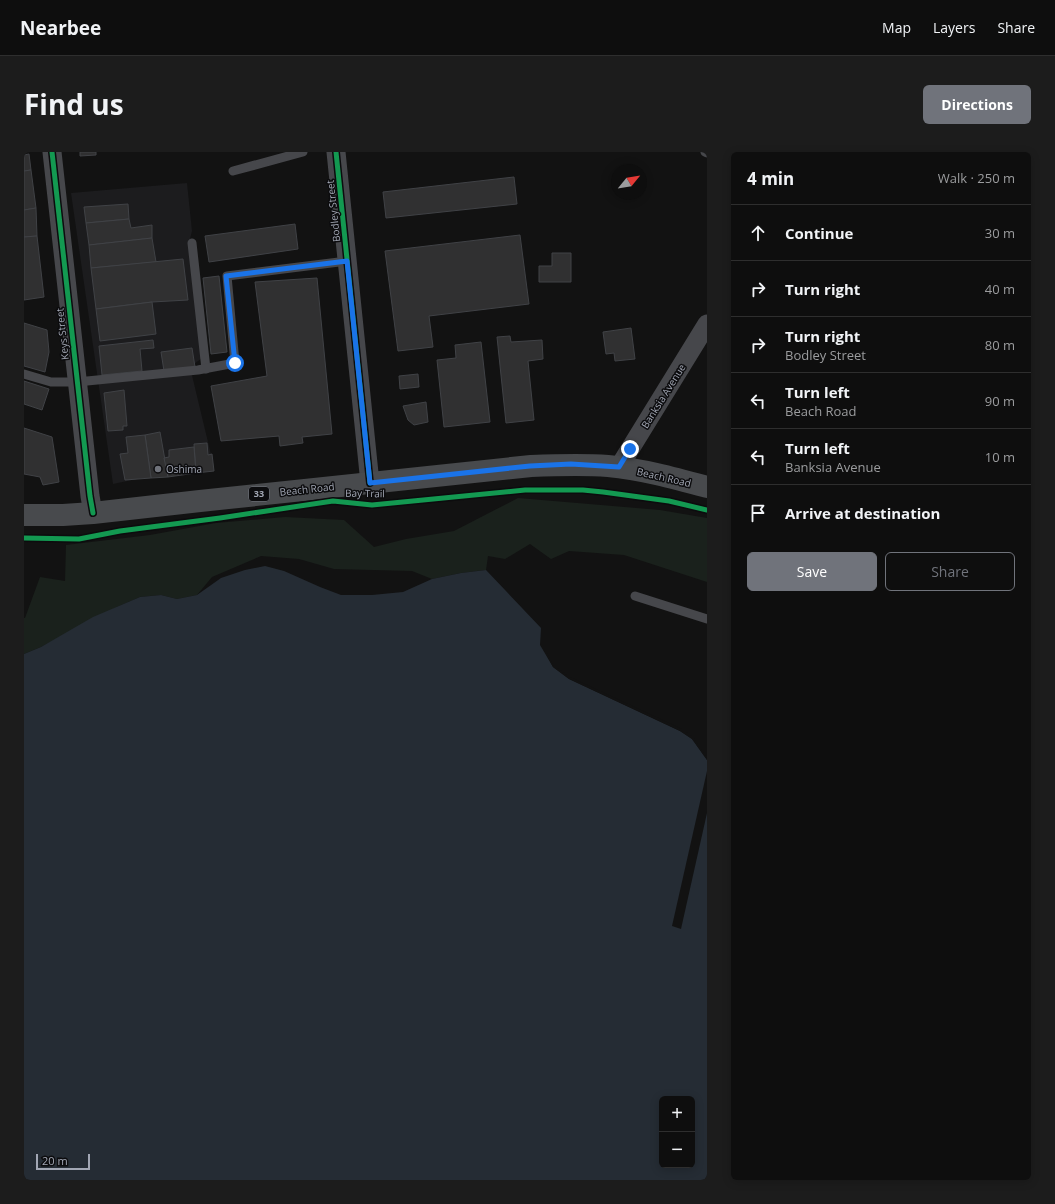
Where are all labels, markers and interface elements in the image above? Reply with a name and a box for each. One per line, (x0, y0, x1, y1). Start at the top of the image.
text: Nearbee (20, 15, 101, 41)
text: Map (882, 18, 911, 37)
text: Layers (933, 18, 975, 37)
text: Share (997, 18, 1035, 37)
text: Find us (24, 85, 124, 123)
button: Directions (923, 85, 1031, 124)
north arrow (611, 164, 647, 200)
text: 4 min (747, 167, 794, 190)
text: Walk · 250 m (938, 169, 1015, 187)
street label: Bodley Street (323, 179, 343, 243)
icon: ahead (747, 222, 769, 244)
text: Continue (785, 223, 853, 243)
text: 30 m (985, 224, 1015, 242)
icon: right (747, 278, 769, 300)
text: Turn right (785, 279, 860, 299)
text: 40 m (985, 280, 1015, 298)
street label: Keys Street (52, 307, 72, 361)
text: Turn right (785, 326, 860, 346)
icon: right (747, 334, 769, 356)
text: 80 m (985, 336, 1015, 354)
text: Bodley Street (785, 346, 866, 364)
route start (226, 354, 244, 372)
street label: Banksia Avenue (638, 361, 689, 431)
text: Turn left (785, 382, 850, 402)
icon: left (747, 390, 769, 412)
text: 90 m (985, 392, 1015, 410)
text: Beach Road (785, 402, 857, 420)
text: Turn left (785, 438, 850, 458)
route end (621, 440, 639, 458)
icon: left (747, 446, 769, 468)
text: 10 m (985, 448, 1015, 466)
text: Banksia Avenue (785, 458, 881, 476)
place label: Oshima (166, 462, 202, 476)
marker: Oshima (153, 464, 163, 474)
street label: Beach Road (636, 464, 692, 490)
street label: Beach Road (279, 479, 335, 499)
street label: Bay Trail (345, 486, 385, 500)
road number: 33 (249, 487, 269, 501)
icon: arrive (747, 502, 769, 524)
text: Arrive at destination (785, 503, 940, 523)
button: Save (747, 552, 877, 591)
button: Share (885, 552, 1015, 591)
map controls (659, 1096, 695, 1168)
button: + (659, 1096, 695, 1132)
button: − (659, 1132, 695, 1168)
scale bar (36, 1152, 90, 1171)
text: 20 m (42, 1153, 68, 1168)

